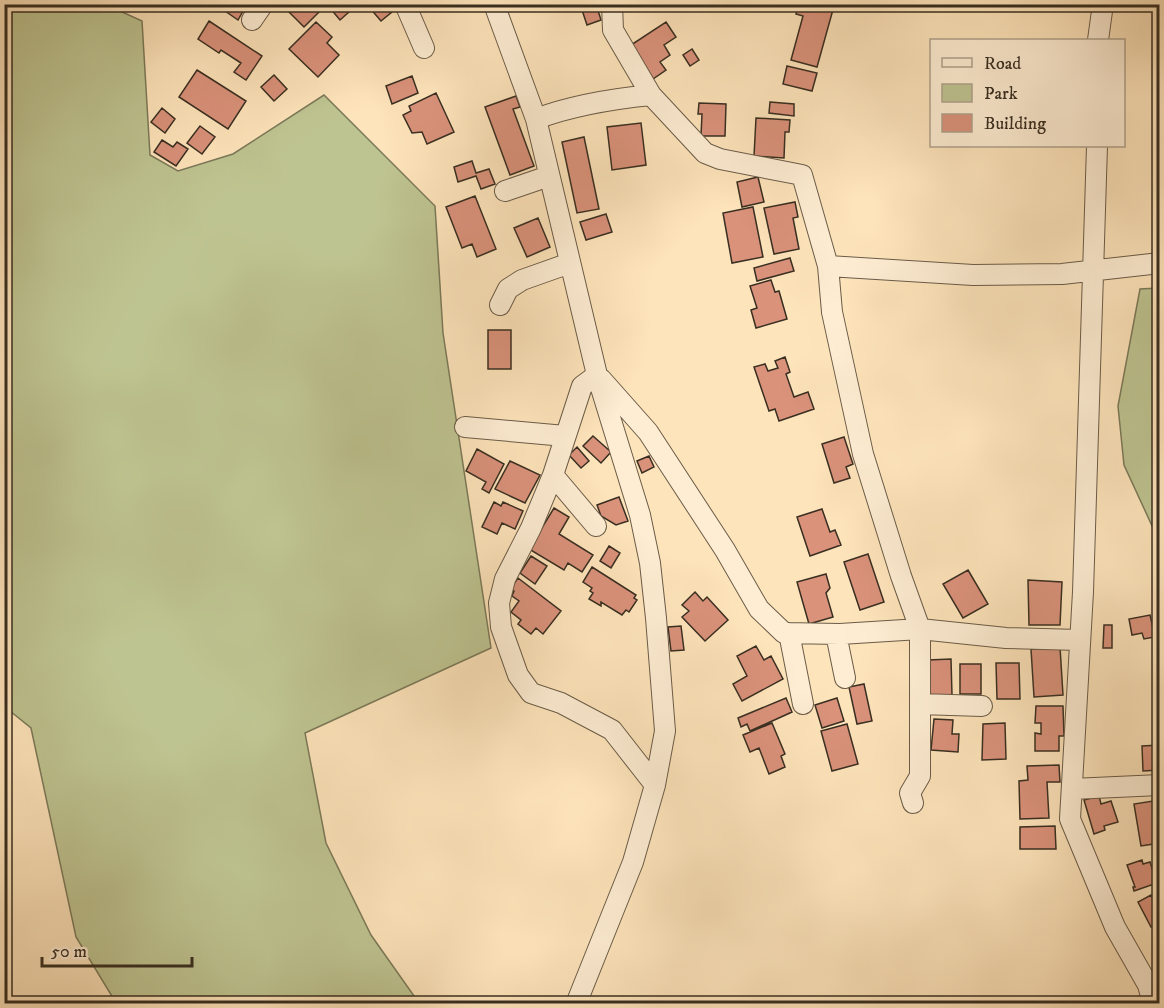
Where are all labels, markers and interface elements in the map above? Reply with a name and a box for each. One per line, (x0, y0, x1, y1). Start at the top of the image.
legend (930, 39, 1125, 147)
text: Road (984, 53, 1021, 75)
text: Park (984, 83, 1018, 105)
text: Building (984, 113, 1046, 135)
scale bar (42, 930, 192, 968)
text: 50 m (51, 941, 87, 963)

